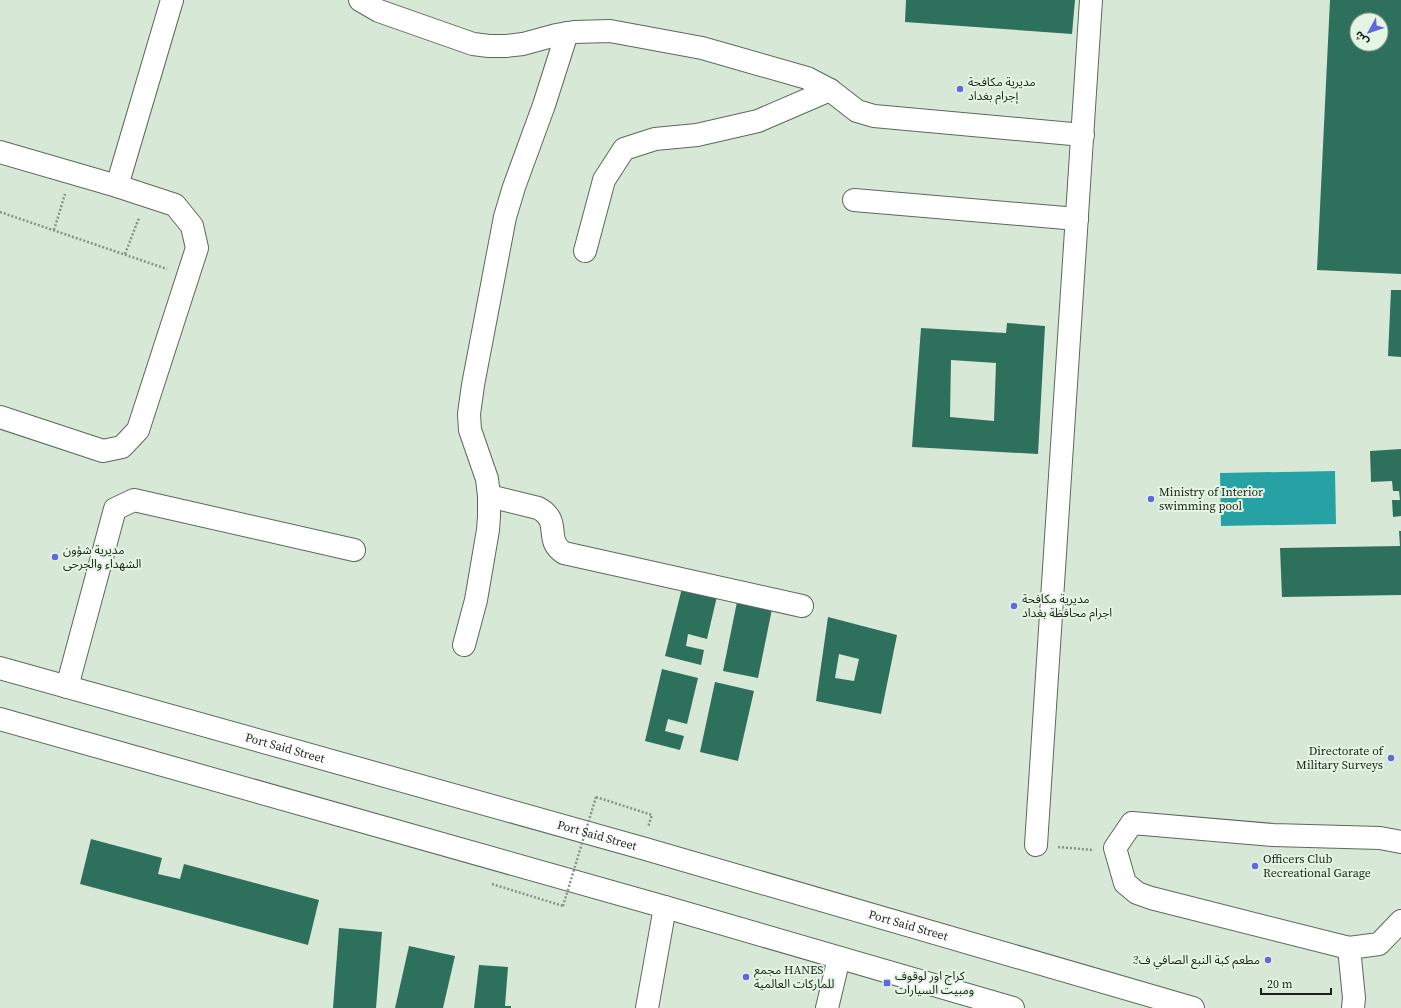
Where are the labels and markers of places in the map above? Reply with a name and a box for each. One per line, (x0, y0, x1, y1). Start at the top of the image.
place label: مديرية مكافحة إجرام بغداد (968, 74, 1036, 105)
marker: مديرية مكافحة إجرام بغداد (955, 84, 965, 94)
place label: Ministry of Interior swimming pool (1159, 484, 1263, 514)
marker: Ministry of Interior swimming pool (1146, 494, 1156, 504)
place label: مديرية شؤون الشهداء والجرحى (63, 542, 142, 572)
marker: مديرية شؤون الشهداء والجرحى (50, 552, 60, 562)
place label: مديرية مكافحة اجرام محافظة بغداد (1022, 591, 1112, 622)
marker: مديرية مكافحة اجرام محافظة بغداد (1009, 601, 1019, 611)
place label: Directorate of Military Surveys (1296, 743, 1385, 773)
marker: Directorate of Military Surveys (1386, 753, 1396, 763)
place label: Officers Club Recreational Garage (1263, 851, 1371, 881)
marker: Officers Club Recreational Garage (1250, 861, 1260, 871)
place label: مطعم كبة النبع الصافي ف3 (1133, 952, 1260, 970)
marker: مطعم كبة النبع الصافي ف3 (1263, 955, 1273, 965)
place label: مجمع HANES للماركات العالمية (754, 962, 834, 992)
place label: كراج اور لوقوف ومبيت السيارات (895, 968, 974, 998)
marker: مجمع HANES للماركات العالمية (741, 972, 751, 982)
marker: كراج اور لوقوف ومبيت السيارات (882, 978, 892, 988)

